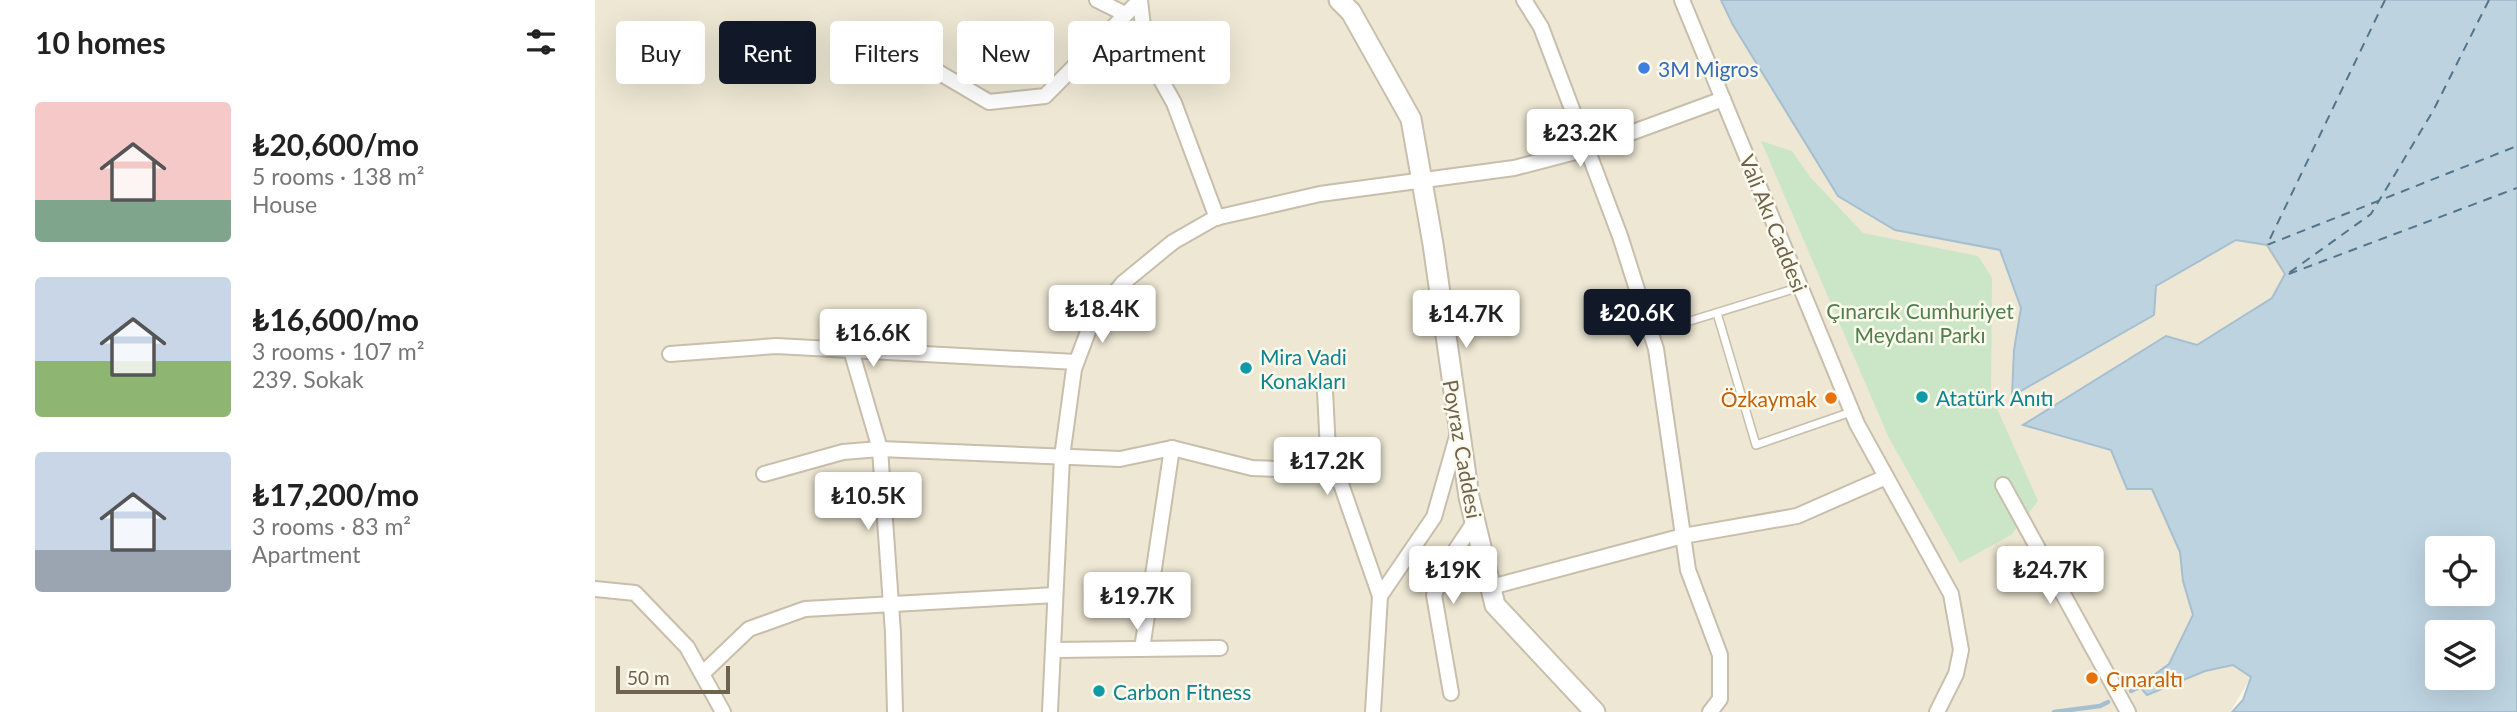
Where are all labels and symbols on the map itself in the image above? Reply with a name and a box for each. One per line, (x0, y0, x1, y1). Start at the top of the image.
place label: 3M Migros (1658, 56, 1759, 81)
marker: 3M Migros (1636, 60, 1652, 76)
pin: ₺23.2K (1523, 110, 1637, 169)
street label: Vali Akı Caddesi (1735, 151, 1813, 295)
pin: ₺18.4K (1045, 286, 1159, 345)
pin: ₺14.7K (1409, 290, 1523, 350)
pin: ₺20.6K (1580, 290, 1694, 349)
park label: Çınarcık Cumhuriyet Meydanı Parkı (1826, 298, 2014, 347)
pin: ₺16.6K (816, 310, 930, 369)
place label: Mira Vadi Konakları (1260, 344, 1347, 393)
marker: Mira Vadi Konakları (1238, 360, 1254, 376)
street label: Poyraz Caddesi (1438, 378, 1488, 520)
place label: Atatürk Anıtı (1936, 385, 2054, 410)
place label: Özkaymak (1721, 386, 1817, 411)
marker: Atatürk Anıtı (1914, 389, 1930, 405)
marker: Özkaymak (1823, 390, 1839, 406)
pin: ₺17.2K (1270, 438, 1384, 497)
pin: ₺10.5K (811, 472, 925, 532)
pin: ₺19K (1412, 546, 1494, 606)
pin: ₺24.7K (1993, 546, 2107, 606)
pin: ₺19.7K (1080, 572, 1194, 632)
scale bar (616, 663, 730, 695)
place label: Çınaraltı (2106, 666, 2183, 691)
marker: Çınaraltı (2084, 670, 2100, 686)
place label: Carbon Fitness (1113, 679, 1251, 704)
marker: Carbon Fitness (1091, 683, 1107, 699)

